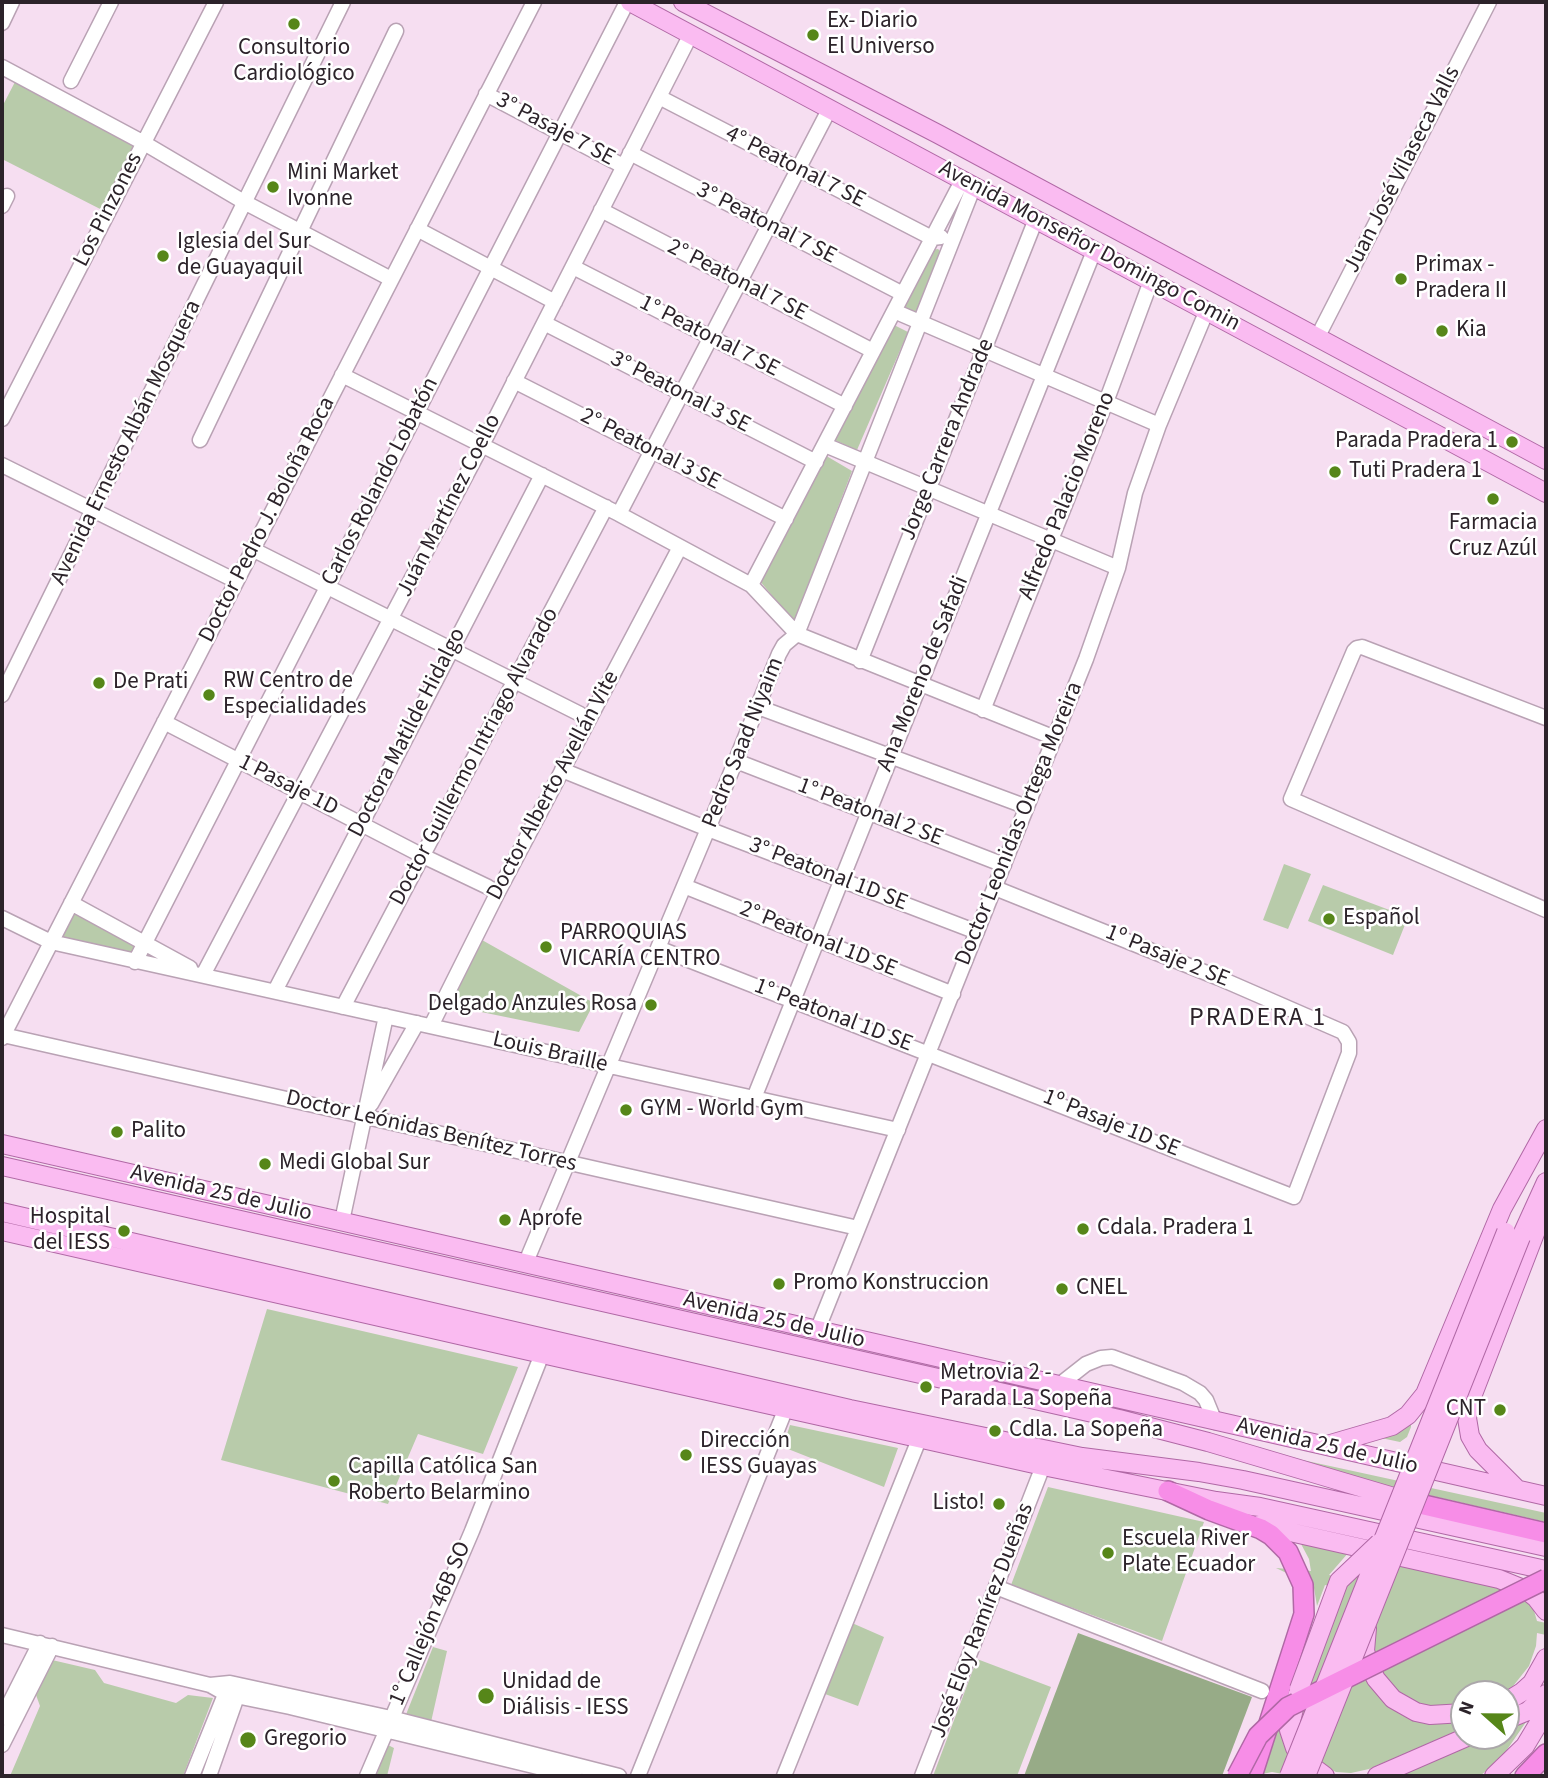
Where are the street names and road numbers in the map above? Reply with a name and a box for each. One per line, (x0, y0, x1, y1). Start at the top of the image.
street label: Juan José Vilaseca Valls (1339, 62, 1467, 278)
street label: 3° Pasaje 7 SE (491, 87, 619, 173)
street label: 4° Peatonal 7 SE (720, 121, 870, 215)
street label: Los Pinzones (68, 148, 150, 272)
street label: Avenida Monseñor Domingo Comin (934, 156, 1244, 338)
street label: 3° Peatonal 7 SE (691, 177, 841, 271)
street label: 2° Peatonal 7 SE (662, 234, 812, 328)
street label: 1° Peatonal 7 SE (634, 290, 784, 384)
street label: Avenida Ernesto Albán Mosquera (46, 296, 208, 590)
street label: Jorge Carrera Andrade (895, 335, 1001, 545)
street label: 3° Peatonal 3 SE (605, 346, 755, 440)
street label: Carlos Rolando Lobatón (317, 373, 445, 591)
street label: Alfredo Palacio Moreno (1014, 388, 1122, 604)
street label: Doctor Pedro J. Boloña Roca (194, 393, 342, 647)
street label: 2° Peatonal 3 SE (575, 403, 725, 497)
street label: Juán Martínez Coello (392, 410, 508, 602)
street label: Ana Moreno de Safadi (872, 572, 976, 776)
street label: Doctor Guillermo Intriago Alvarado (385, 603, 565, 911)
street label: Doctora Matilde Hidalgo (343, 624, 473, 842)
street label: Pedro Saad Niyaim (697, 654, 791, 832)
street label: Doctor Alberto Avellán Vite (482, 667, 626, 905)
street label: Doctor Leonidas Ortega Moreira (950, 678, 1090, 970)
street label: 1 Pasaje 1D (234, 749, 342, 823)
street label: 1° Peatonal 2 SE (793, 773, 947, 853)
street label: 3° Peatonal 1D SE (745, 832, 911, 918)
street label: 2° Peatonal 1D SE (735, 896, 901, 984)
street label: 1º Pasaje 2 SE (1101, 920, 1233, 994)
street label: 1° Peatonal 1D SE (750, 973, 916, 1059)
street label: Louis Braille (490, 1026, 610, 1080)
street label: 1º Pasaje 1D SE (1038, 1084, 1184, 1164)
street label: Doctor Leónidas Benítez Torres (283, 1085, 579, 1179)
street label: Avenida 25 de Julio (128, 1160, 314, 1228)
street label: Avenida 25 de Julio (681, 1287, 867, 1355)
street label: Avenida 25 de Julio (1234, 1413, 1420, 1481)
street label: José Eloy Ramírez Dueñas (925, 1500, 1041, 1742)
street label: 1° Callejón 46B SO (384, 1538, 478, 1710)

